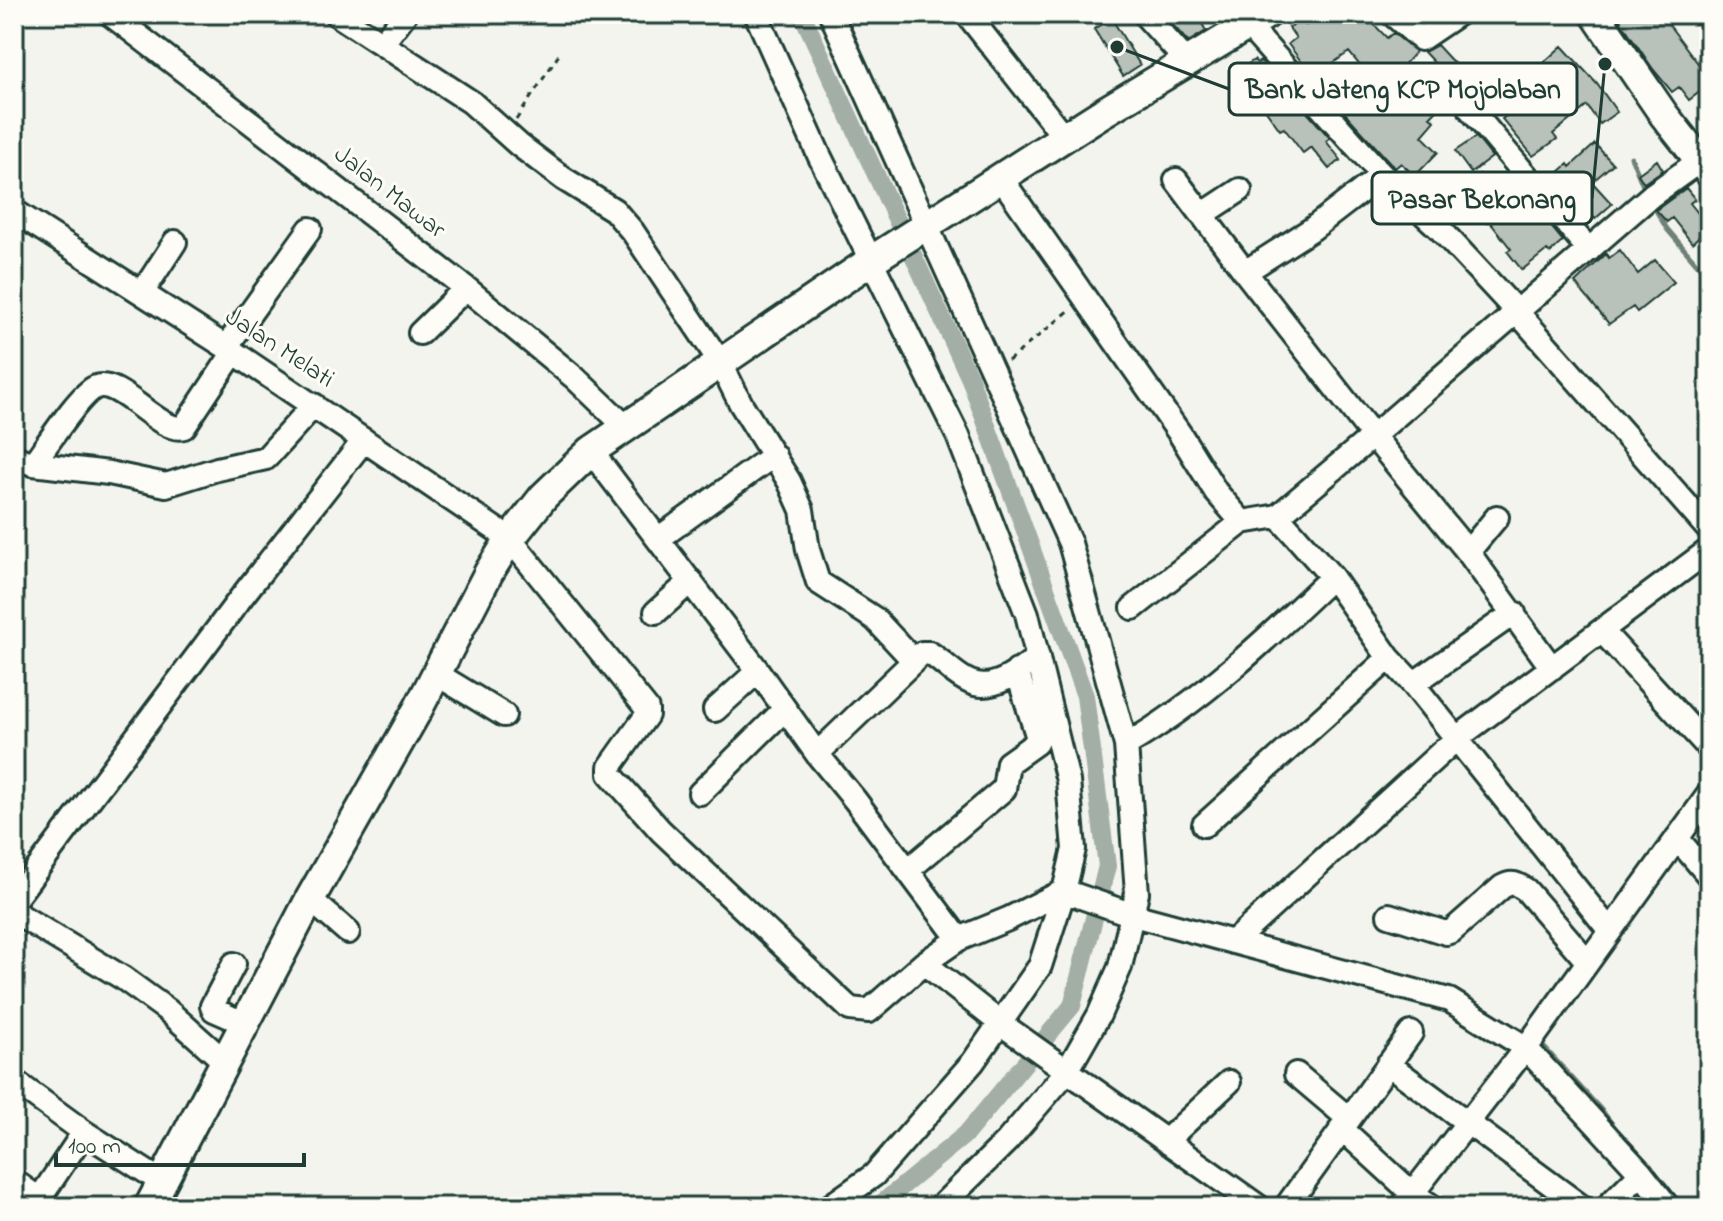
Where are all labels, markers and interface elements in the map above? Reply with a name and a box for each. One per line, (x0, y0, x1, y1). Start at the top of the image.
callout: Bank Jateng KCP Mojolaban (1229, 63, 1577, 115)
text: Bank Jateng KCP Mojolaban (1243, 71, 1561, 113)
street label: Jalan Mawar (325, 137, 454, 250)
callout: Pasar Bekonang (1372, 172, 1592, 224)
text: Pasar Bekonang (1388, 181, 1576, 223)
street label: Jalan Melati (217, 299, 341, 399)
scale bar (56, 1117, 304, 1167)
text: 100 m (68, 1130, 121, 1165)

